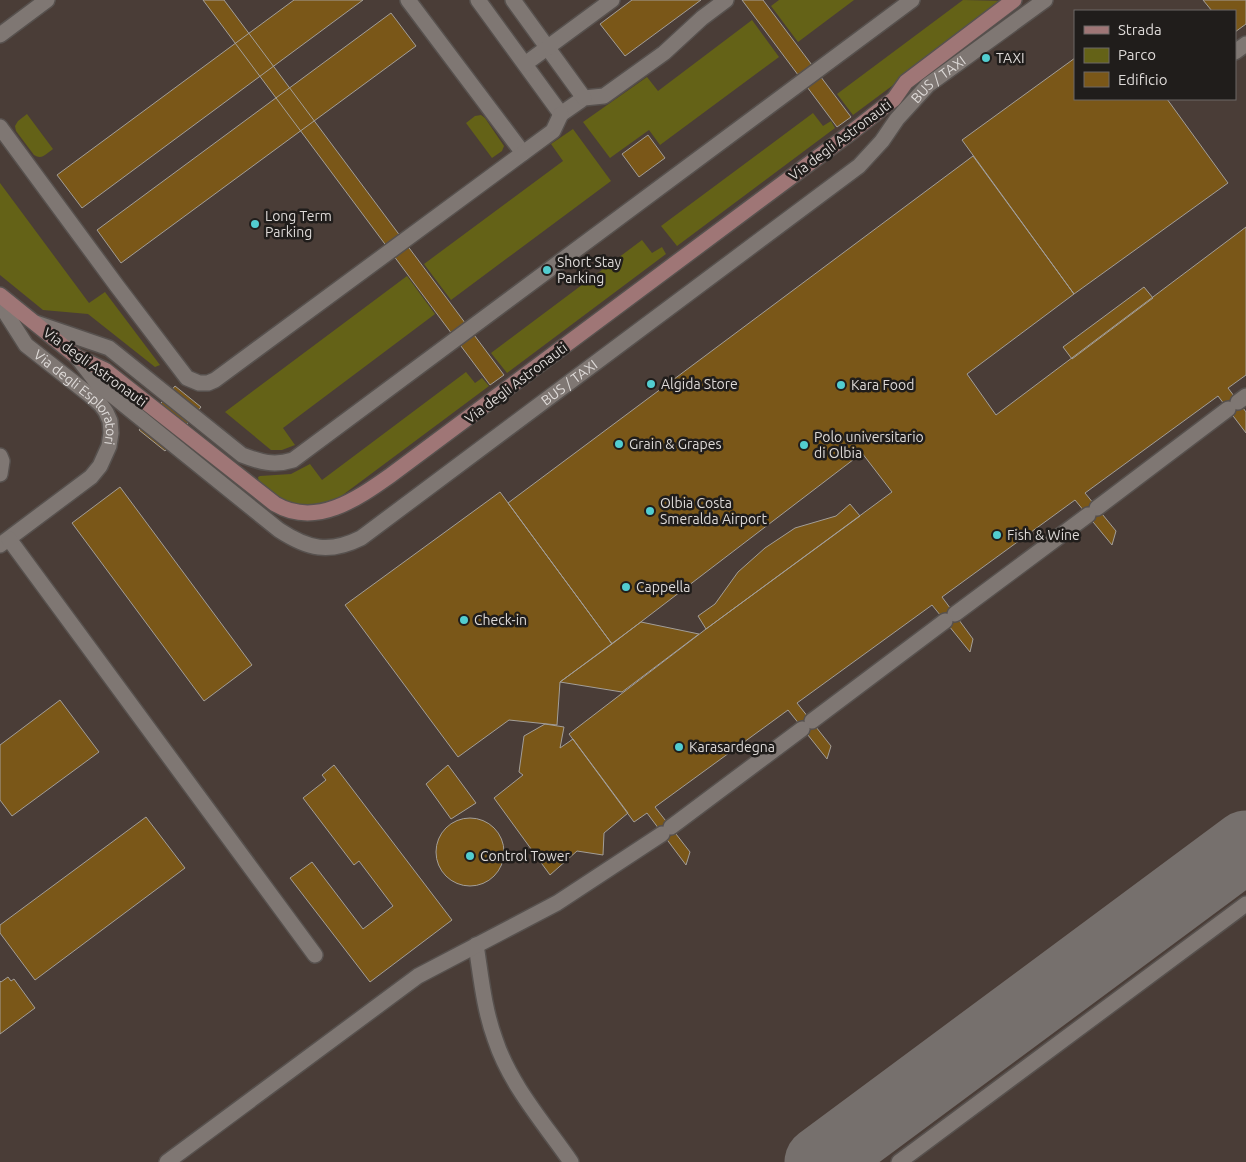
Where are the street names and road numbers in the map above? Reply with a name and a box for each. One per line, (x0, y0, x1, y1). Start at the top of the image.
street label: BUS / TAXI (908, 52, 969, 106)
street label: Via degli Astronauti (786, 96, 894, 184)
street label: Via degli Astronauti (40, 324, 150, 410)
street label: Via degli Astronauti (462, 339, 570, 427)
street label: Via degli Esploratori (31, 346, 119, 446)
street label: BUS / TAXI (538, 356, 600, 409)

